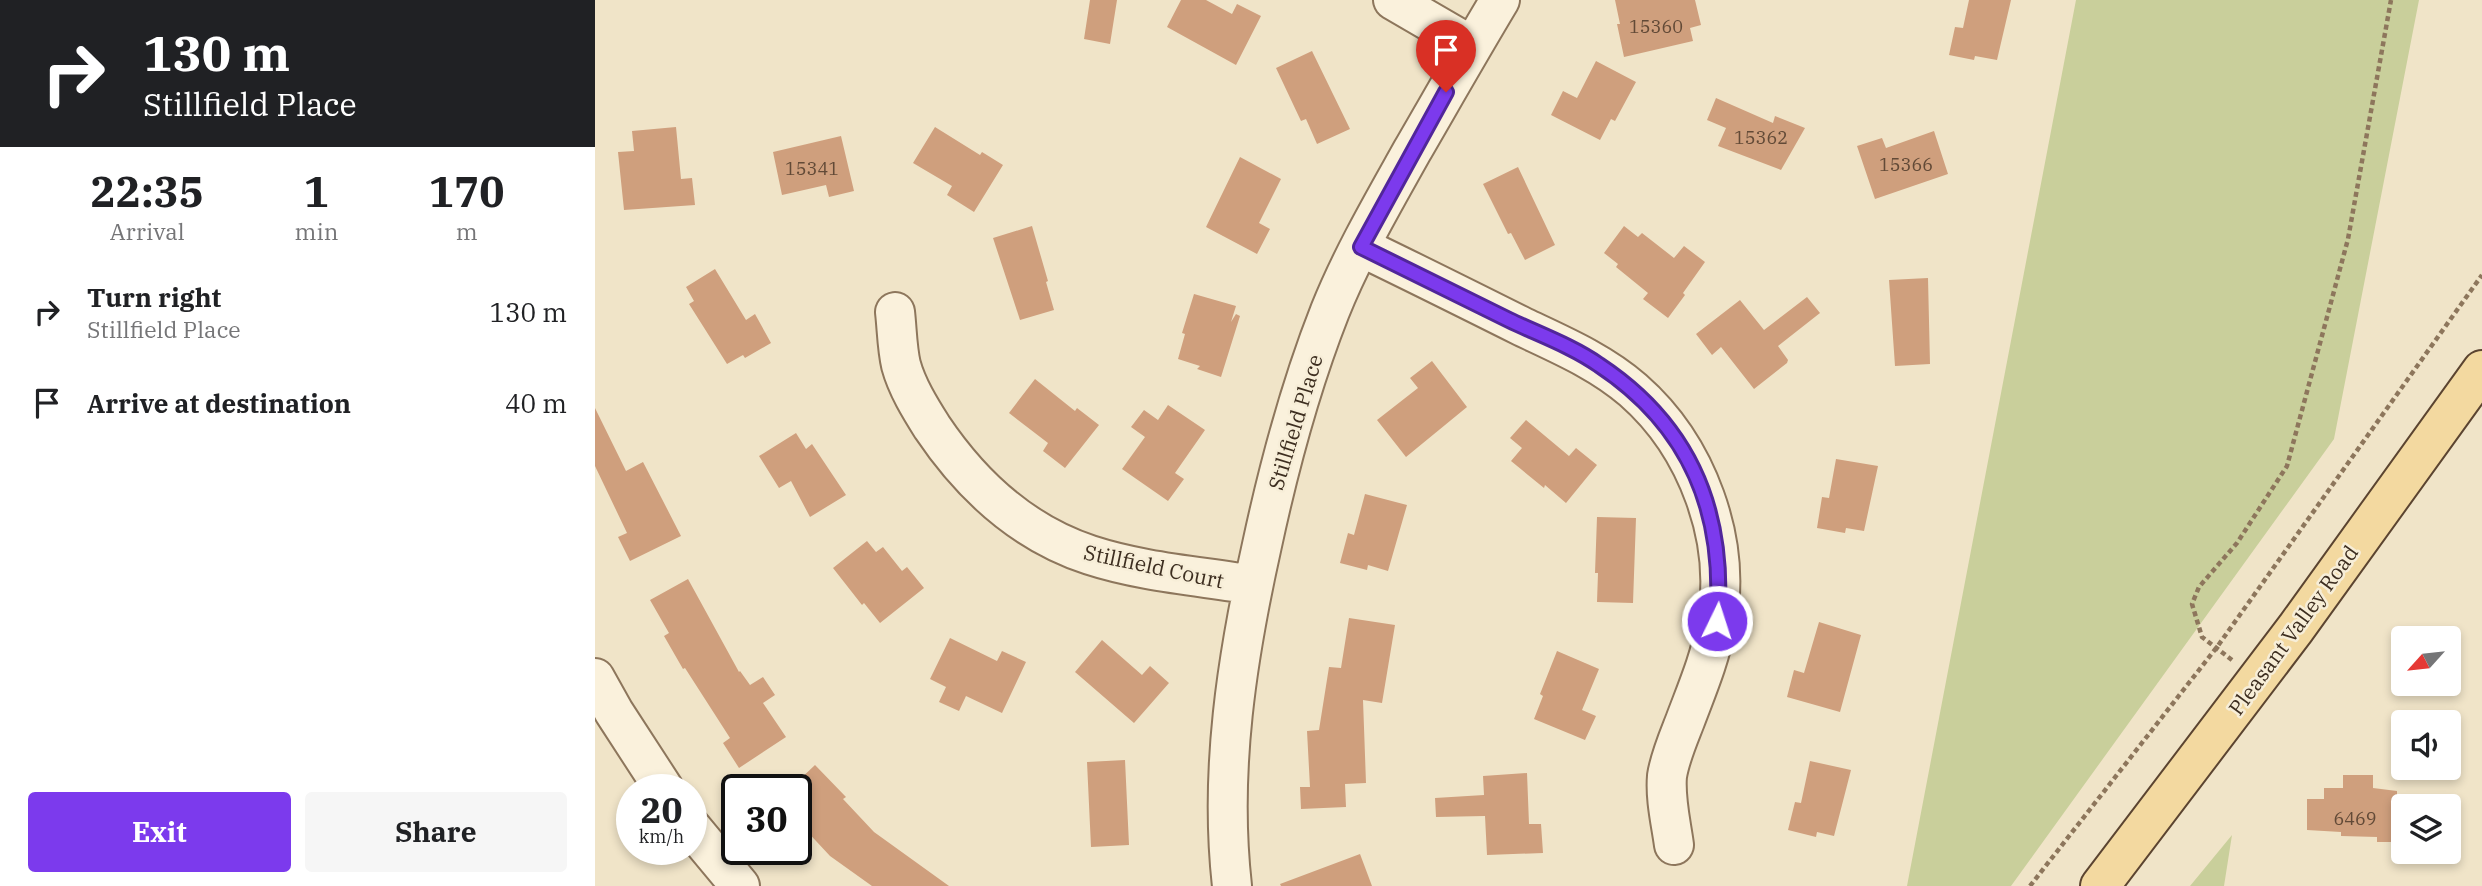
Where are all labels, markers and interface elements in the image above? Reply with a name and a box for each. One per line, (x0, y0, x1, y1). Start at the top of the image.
house number: 15360 (1629, 15, 1683, 38)
pin (1416, 20, 1476, 92)
text: 130 m (143, 21, 290, 84)
icon: right (28, 28, 119, 119)
icon: arrive (1427, 31, 1465, 69)
text: Stillfield Place (143, 83, 357, 125)
house number: 15362 (1734, 126, 1788, 149)
house number: 15366 (1879, 153, 1933, 176)
house number: 15341 (785, 157, 839, 180)
text: 22:35 (90, 164, 204, 219)
text: 1 (304, 164, 329, 219)
text: 170 (429, 164, 504, 219)
text: Arrival (110, 216, 185, 246)
text: min (295, 216, 338, 246)
text: m (456, 216, 478, 246)
text: Turn right (87, 280, 221, 314)
icon: right (28, 293, 66, 331)
text: 130 m (489, 295, 567, 329)
text: Stillfield Place (87, 314, 241, 344)
street label: Stillfield Place (1261, 351, 1329, 493)
icon: arrive (28, 384, 66, 422)
text: Arrive at destination (87, 386, 351, 420)
text: 40 m (505, 386, 567, 420)
street label: Stillfield Court (1081, 537, 1227, 595)
street label: Pleasant Valley Road (2222, 539, 2364, 721)
position arrow (1680, 584, 1754, 658)
north arrow (2391, 626, 2461, 696)
map controls (2391, 626, 2461, 864)
button: sound (2391, 710, 2461, 780)
speed limit sign: 30 (721, 774, 812, 865)
text: 20 (640, 787, 683, 833)
button: Exit (28, 792, 291, 872)
button: Share (305, 792, 567, 872)
button: layers (2391, 794, 2461, 864)
house number: 6469 (2333, 807, 2377, 830)
text: km/h (639, 825, 684, 848)

